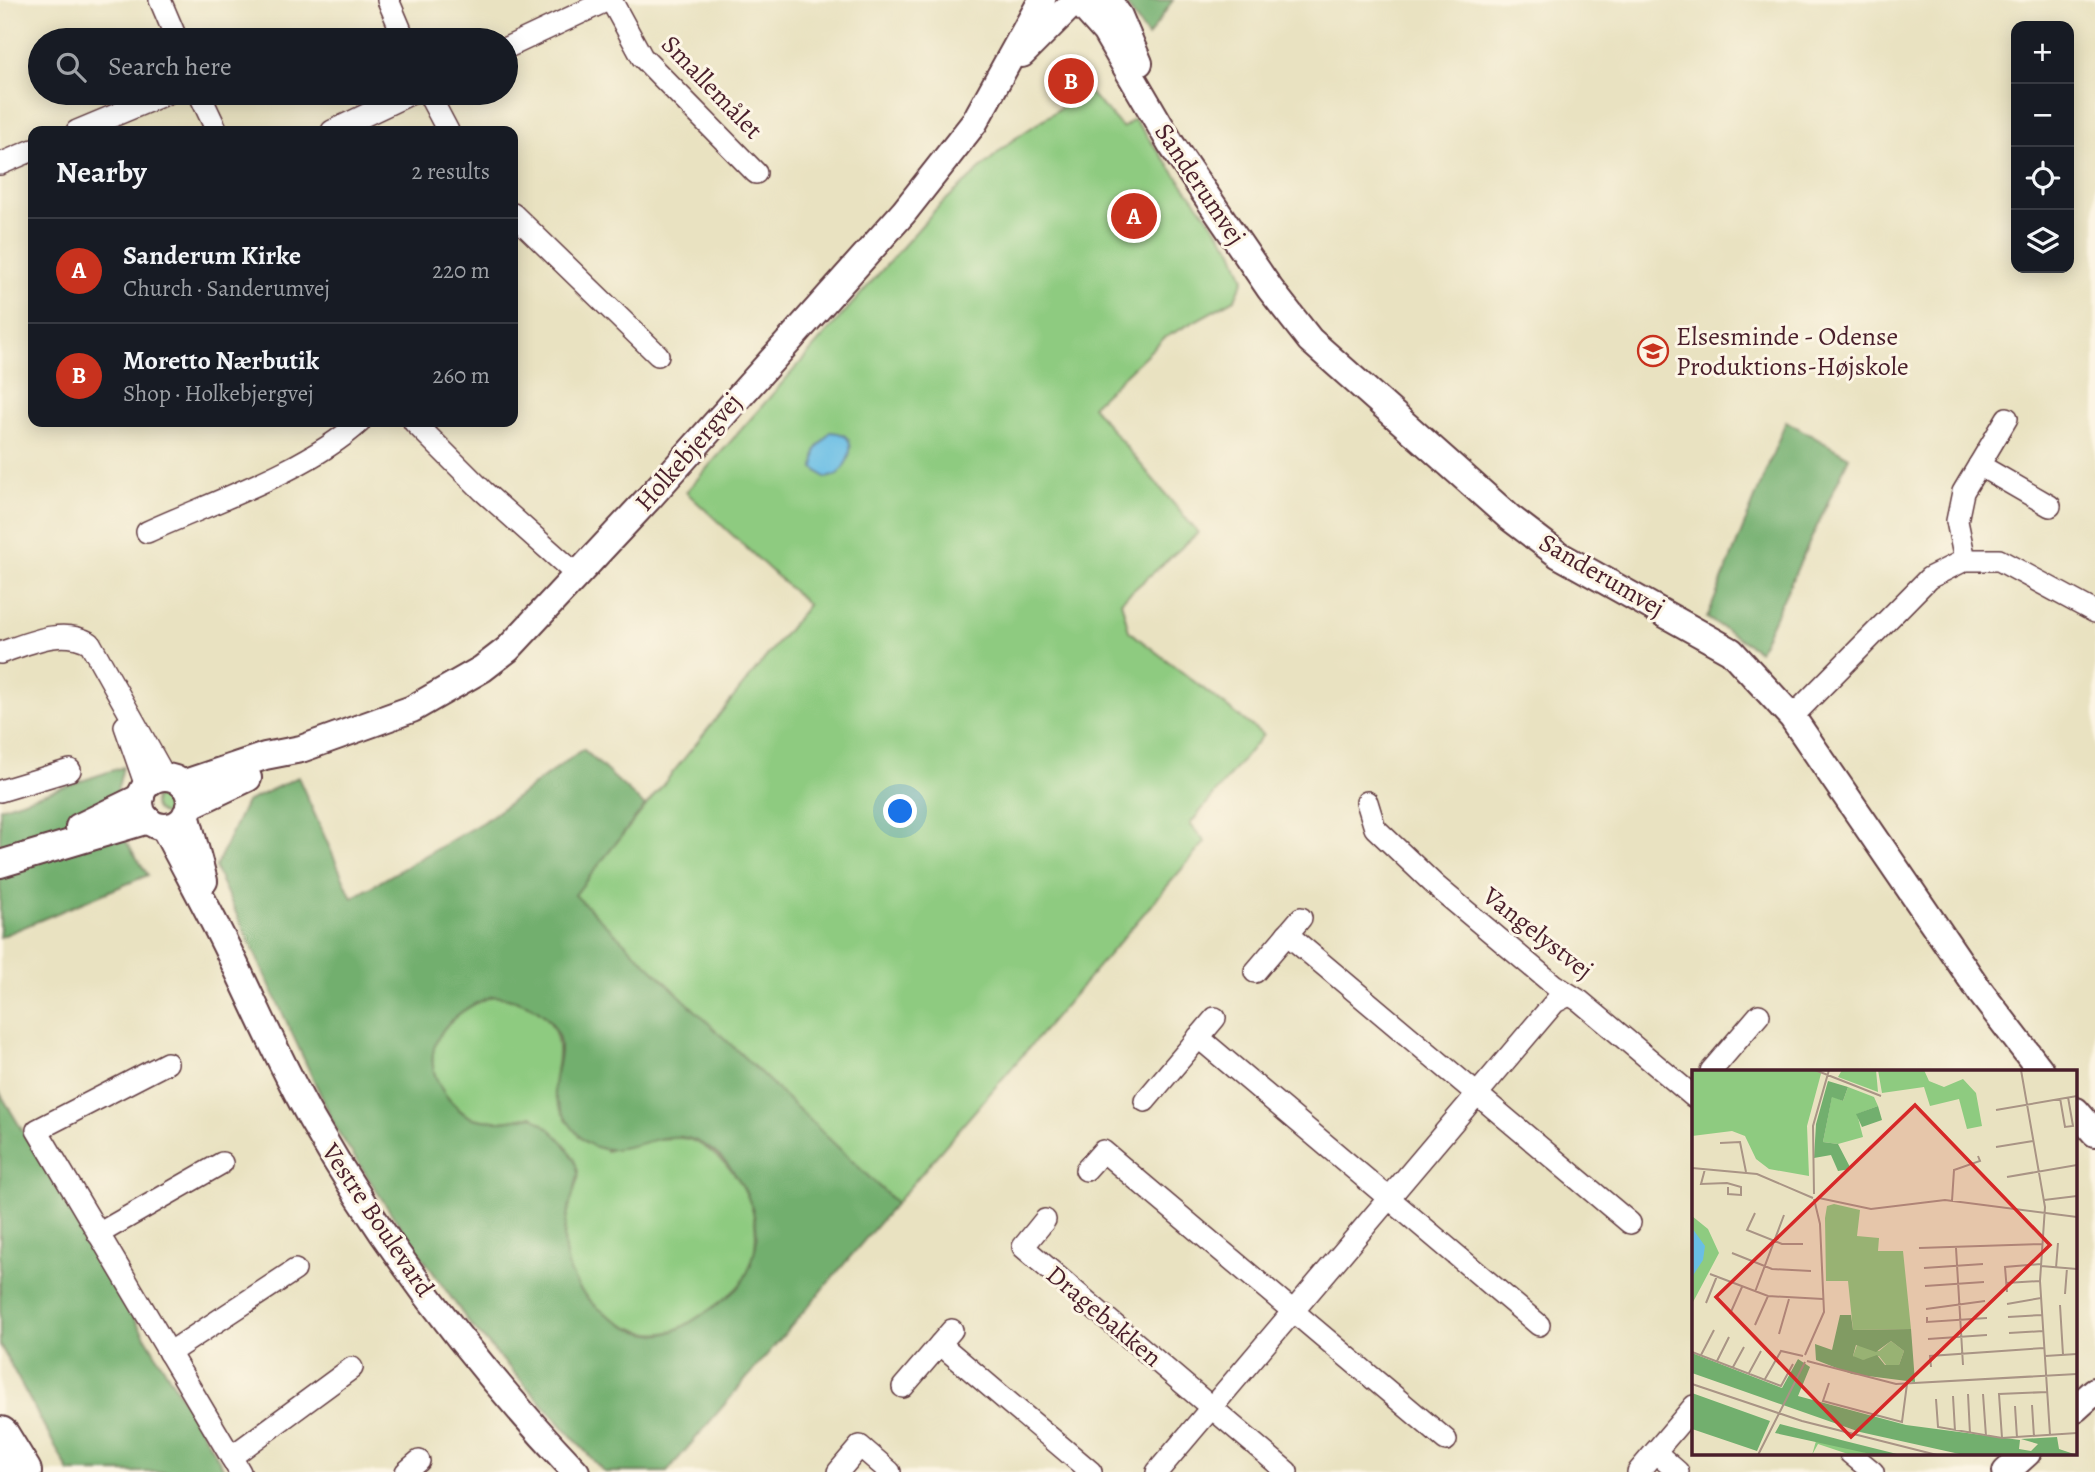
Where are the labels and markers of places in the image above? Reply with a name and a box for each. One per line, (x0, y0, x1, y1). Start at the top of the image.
pin: B (1048, 55, 1094, 107)
pin: A (1111, 190, 1157, 242)
place label: Elsesminde - Odense Produktions-Højskole (1676, 319, 1909, 384)
school or university icon: Elsesminde - Odense Produktions-Højskole (1636, 334, 1670, 368)

